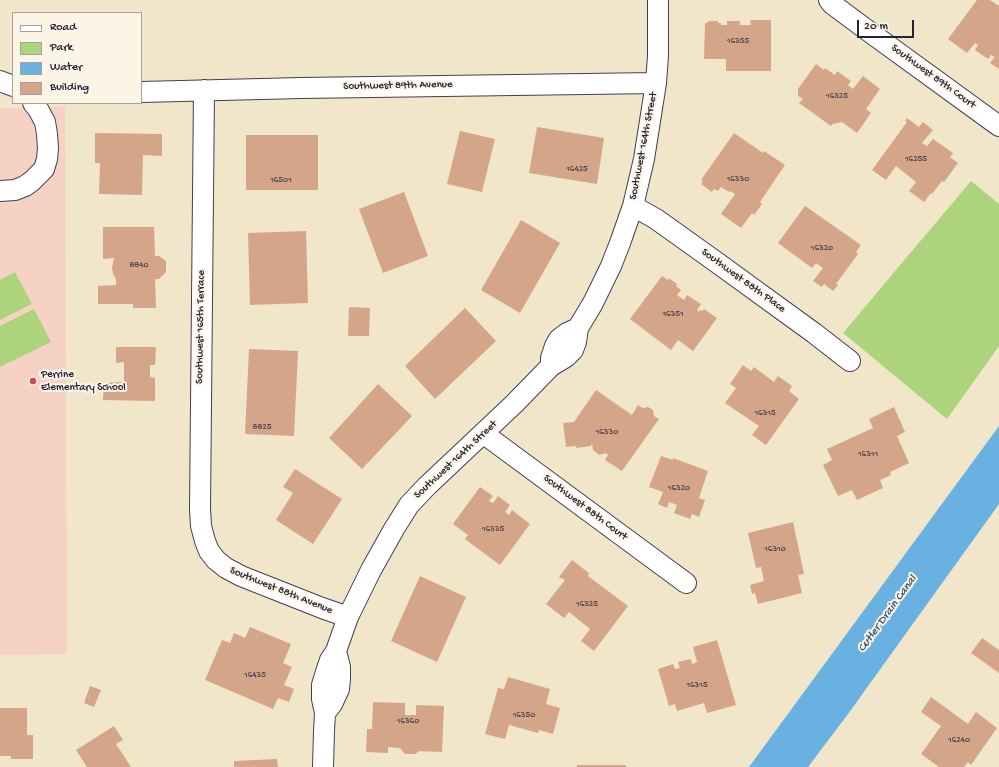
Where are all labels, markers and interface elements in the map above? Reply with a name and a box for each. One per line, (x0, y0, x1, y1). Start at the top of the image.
legend (12, 12, 142, 104)
scale bar (859, 12, 916, 38)
text: 20 m (864, 20, 888, 34)
text: Road (50, 21, 76, 35)
house number: 16355 (727, 37, 749, 47)
text: Park (50, 41, 73, 55)
street label: Southwest 89th Court (888, 42, 978, 112)
text: Water (50, 61, 82, 75)
street label: Southwest 89th Avenue (343, 78, 453, 94)
text: Building (50, 81, 89, 95)
street label: Southwest 164th Street (627, 91, 661, 201)
house number: 16325 (826, 92, 848, 102)
house number: 16255 (905, 155, 927, 165)
house number: 16425 (566, 165, 588, 175)
house number: 16330 (727, 175, 749, 185)
house number: 16501 (270, 176, 292, 186)
house number: 16320 (811, 244, 833, 254)
street label: Southwest 88th Place (698, 246, 788, 316)
house number: 8840 (129, 261, 149, 271)
street label: Southwest 165th Terrace (193, 270, 209, 384)
house number: 16351 (662, 310, 684, 320)
place label: Perrine Elementary School (41, 368, 126, 394)
marker: Perrine Elementary School (28, 376, 38, 386)
house number: 16315 (754, 409, 776, 419)
street label: Southwest 164th Street (412, 418, 500, 502)
house number: 8825 (252, 423, 272, 433)
house number: 16330 (596, 428, 618, 438)
house number: 16311 (858, 450, 878, 460)
street label: Southwest 88th Court (540, 472, 630, 544)
house number: 16320 (668, 484, 690, 494)
house number: 16335 (482, 525, 504, 535)
house number: 16310 (764, 545, 786, 555)
street label: Southwest 88th Avenue (228, 564, 334, 618)
water label: Cutler Drain Canal (855, 573, 921, 655)
house number: 16325 (576, 600, 598, 610)
house number: 16435 (244, 671, 266, 681)
house number: 16315 (686, 681, 708, 691)
house number: 16350 (513, 711, 535, 721)
house number: 16360 (397, 717, 419, 727)
house number: 16240 (948, 736, 970, 746)

